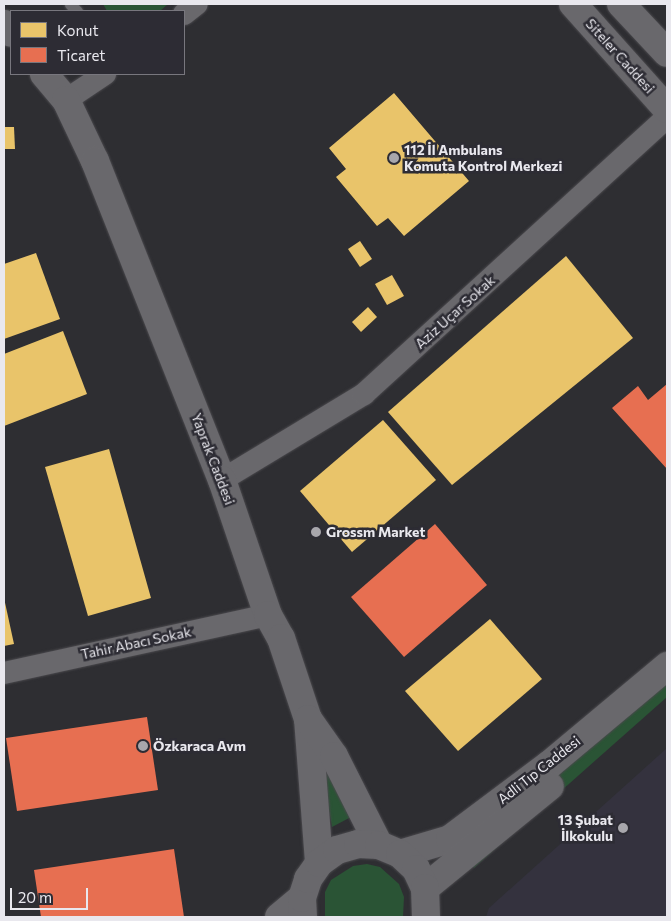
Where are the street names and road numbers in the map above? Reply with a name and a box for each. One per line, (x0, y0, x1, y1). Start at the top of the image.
street label: Siteler Caddesi (582, 15, 658, 97)
street label: Aziz Uçar Sokak (412, 272, 498, 352)
street label: Yaprak Caddesi (188, 411, 238, 507)
street label: Tahir Abacı Sokak (79, 623, 193, 663)
street label: Adli Tıp Caddesi (494, 733, 584, 807)

